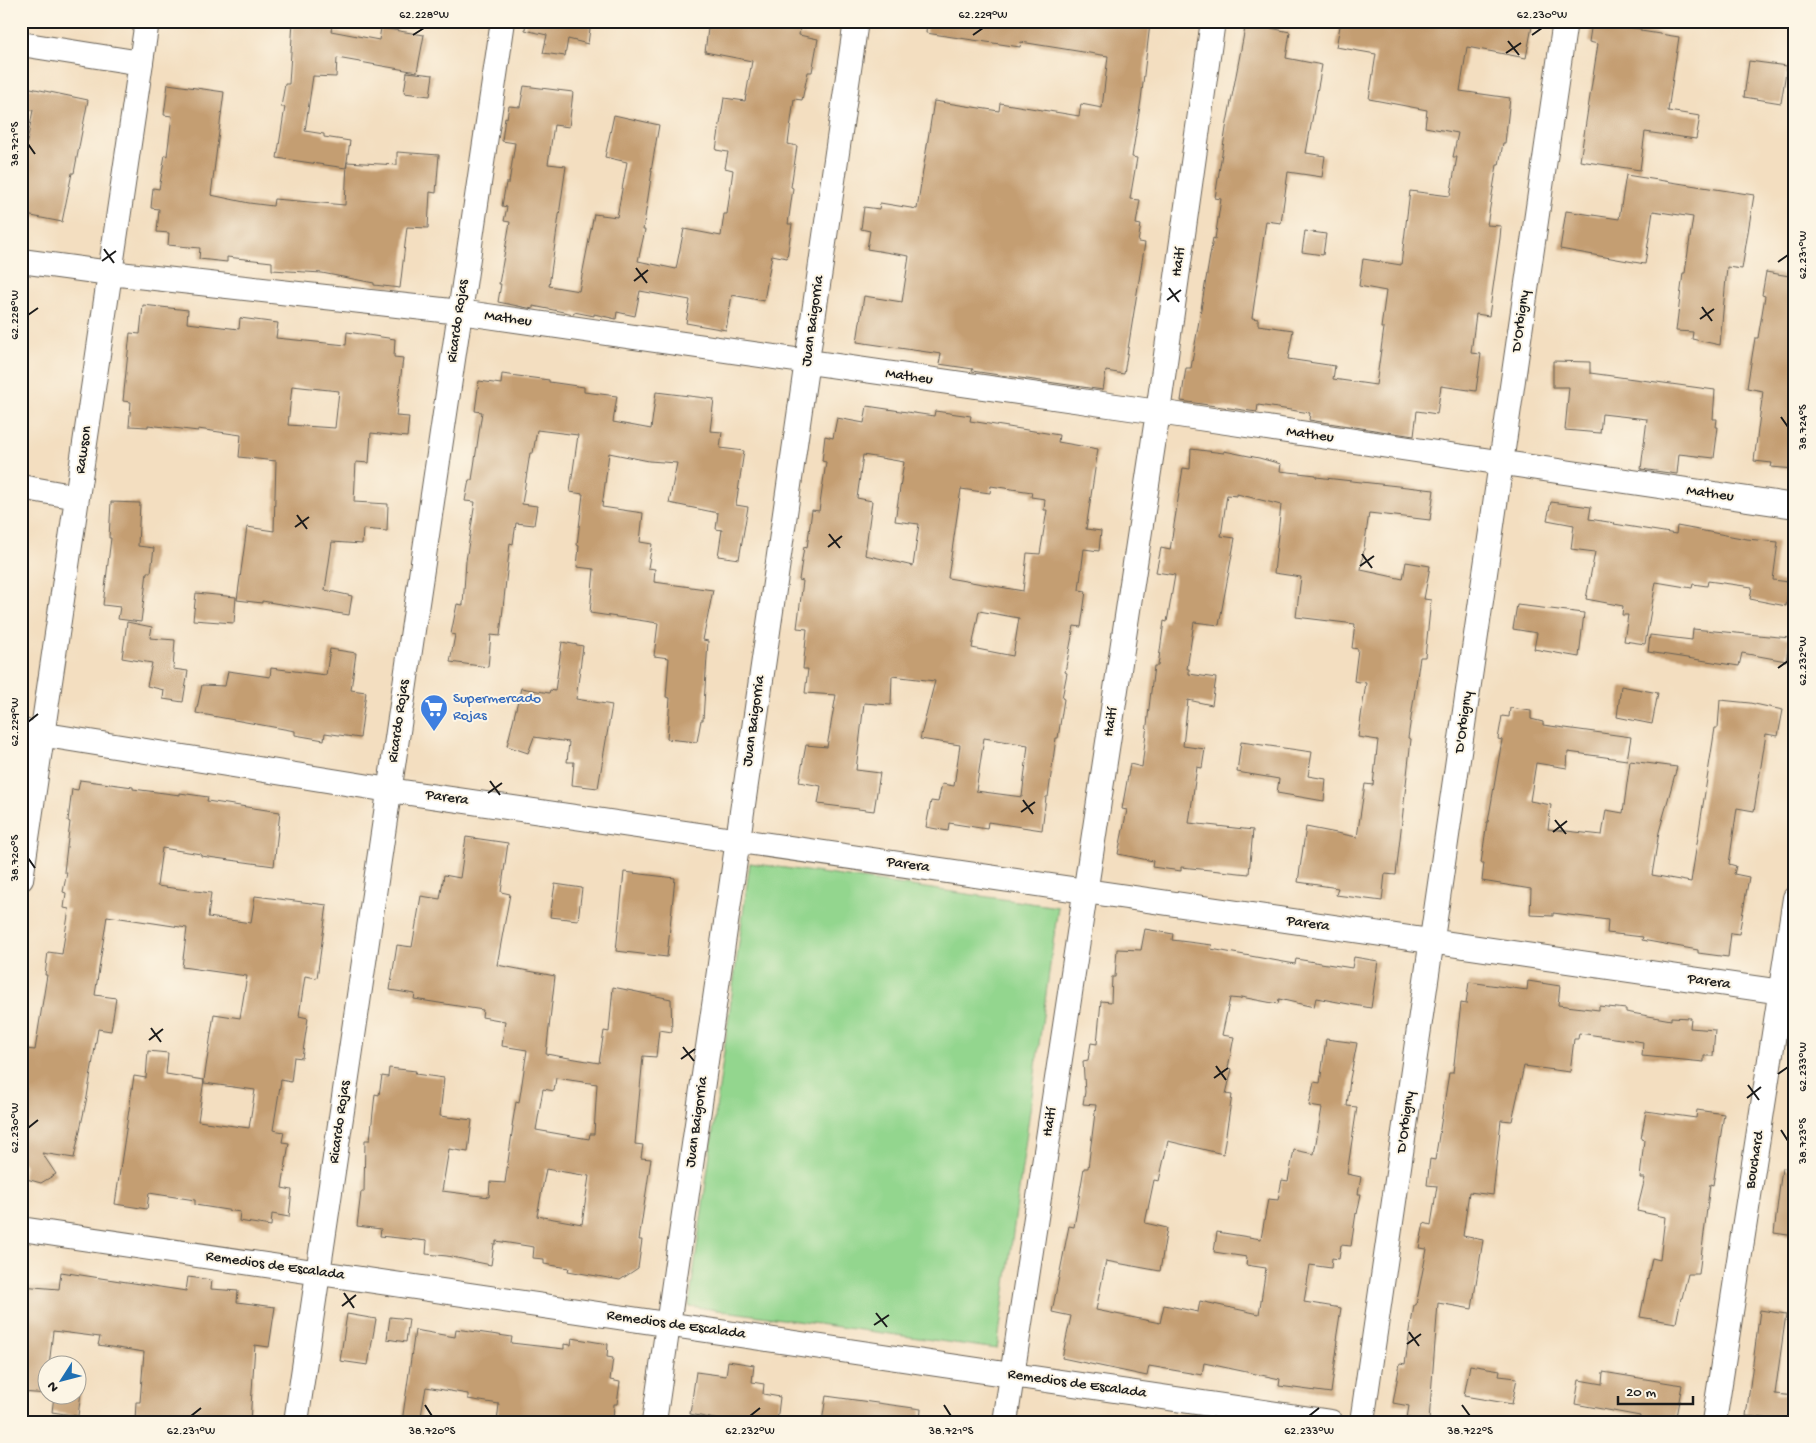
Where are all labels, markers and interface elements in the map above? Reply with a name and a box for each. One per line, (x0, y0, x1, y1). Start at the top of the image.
text: 62.228°W (399, 9, 449, 23)
text: 62.229°W (958, 9, 1008, 23)
text: 62.230°W (1517, 9, 1567, 23)
text: 38.721°S (9, 121, 23, 167)
text: 62.231°W (1797, 231, 1811, 279)
street label: Haití (1168, 245, 1190, 278)
street label: Juan Baigorria (798, 274, 828, 368)
street label: Ricardo Rojas (443, 278, 473, 364)
street label: D'Orbigny (1508, 288, 1534, 354)
text: 62.228°W (9, 290, 23, 340)
street label: Matheu (483, 307, 533, 331)
street label: Matheu (884, 365, 934, 389)
text: 38.724°S (1797, 404, 1811, 451)
street label: Matheu (1285, 423, 1335, 447)
street label: Rawson (72, 425, 96, 475)
street label: Matheu (1685, 482, 1735, 506)
text: 62.232°W (1797, 636, 1811, 686)
street label: Juan Baigorria (739, 674, 769, 768)
street label: Ricardo Rojas (384, 678, 414, 764)
street label: D'Orbigny (1451, 689, 1477, 755)
place label: Supermercado Rojas (453, 690, 541, 725)
supermarket icon: Supermercado Rojas (419, 693, 449, 732)
text: 62.229°W (9, 697, 23, 747)
street label: Haití (1100, 705, 1122, 738)
street label: Parera (423, 786, 470, 810)
text: 38.720°S (9, 834, 23, 882)
street label: Parera (884, 853, 931, 877)
street label: Parera (1284, 912, 1331, 936)
street label: Parera (1685, 970, 1732, 994)
text: 62.233°W (1797, 1042, 1811, 1092)
street label: Juan Baigorria (682, 1075, 712, 1169)
street label: Ricardo Rojas (325, 1079, 355, 1165)
street label: D'Orbigny (1393, 1089, 1419, 1155)
text: 62.230°W (9, 1103, 23, 1153)
street label: Haití (1039, 1105, 1061, 1138)
text: 38.723°S (1797, 1118, 1811, 1165)
street label: Bouchard (1741, 1129, 1769, 1191)
street label: Remedios de Escalada (204, 1247, 346, 1285)
street label: Remedios de Escalada (605, 1306, 747, 1344)
north arrow (38, 1356, 88, 1406)
street label: Remedios de Escalada (1006, 1365, 1148, 1403)
scale bar (1618, 1373, 1694, 1405)
text: N (44, 1377, 63, 1395)
text: 20 m (1626, 1384, 1656, 1402)
text: 62.231°W (167, 1425, 215, 1439)
text: 38.720°S (408, 1425, 456, 1439)
text: 62.232°W (725, 1425, 775, 1439)
text: 38.721°S (928, 1425, 974, 1439)
text: 62.233°W (1284, 1425, 1334, 1439)
text: 38.722°S (1446, 1425, 1493, 1439)

